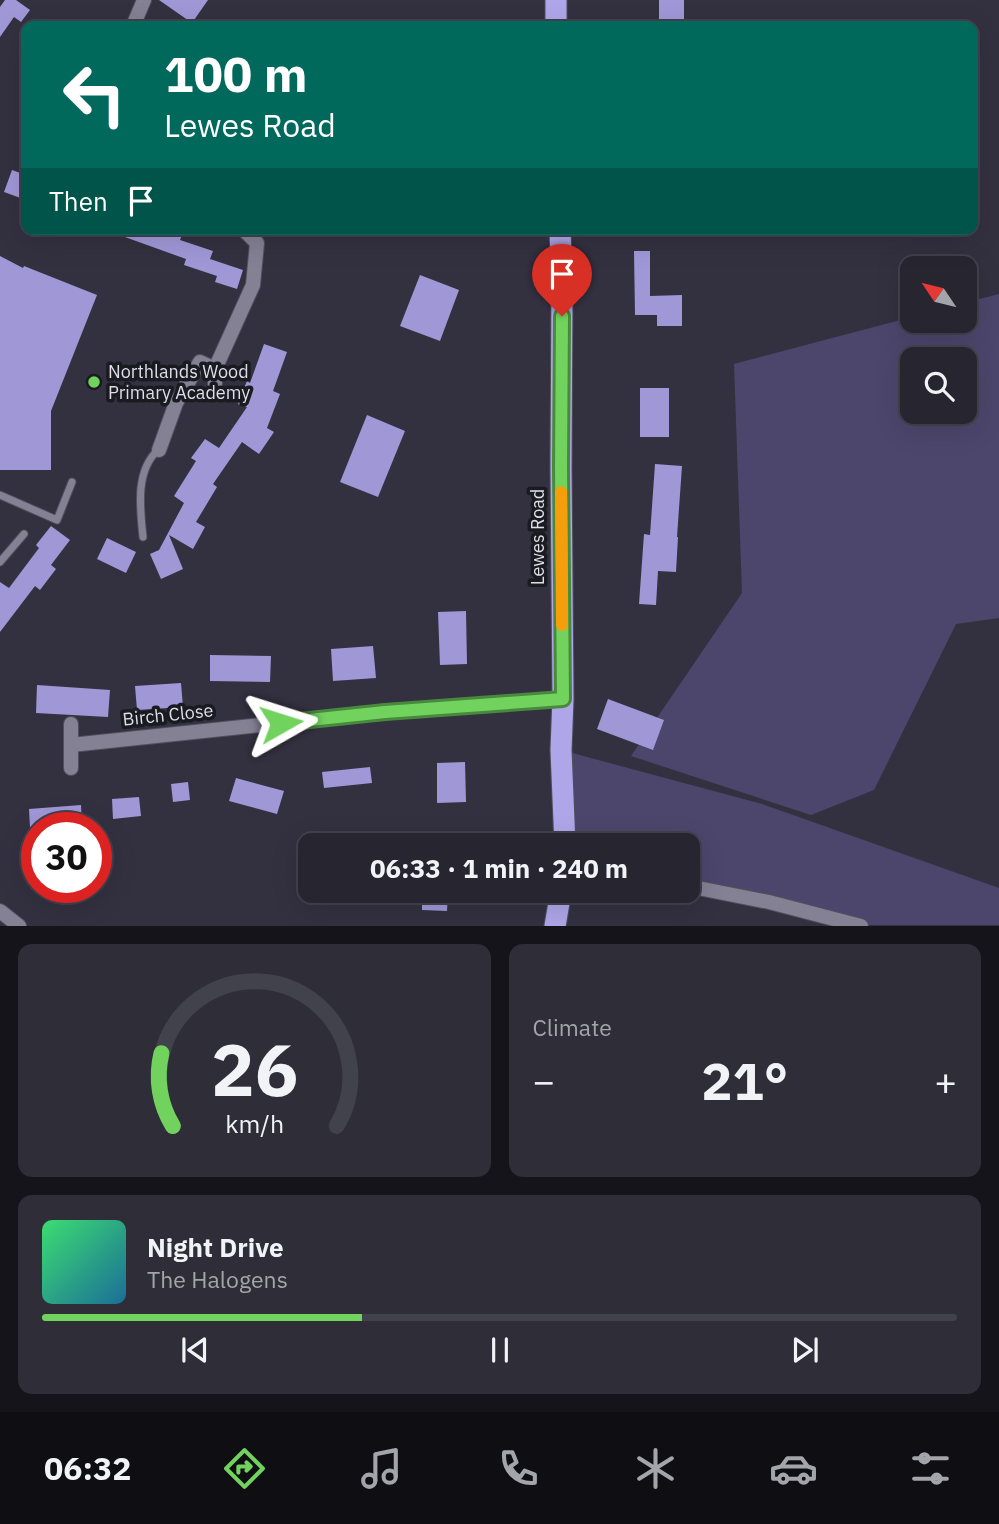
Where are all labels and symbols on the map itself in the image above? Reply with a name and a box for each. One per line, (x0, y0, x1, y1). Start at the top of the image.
pin (532, 244, 592, 316)
north arrow (900, 256, 976, 332)
place label: Northlands Wood Primary Academy (108, 360, 250, 404)
marker: Northlands Wood Primary Academy (86, 374, 102, 390)
street label: Lewes Road (526, 489, 549, 585)
position arrow (244, 686, 318, 760)
street label: Birch Close (121, 698, 215, 731)
speed limit sign: 30 (21, 812, 112, 903)

